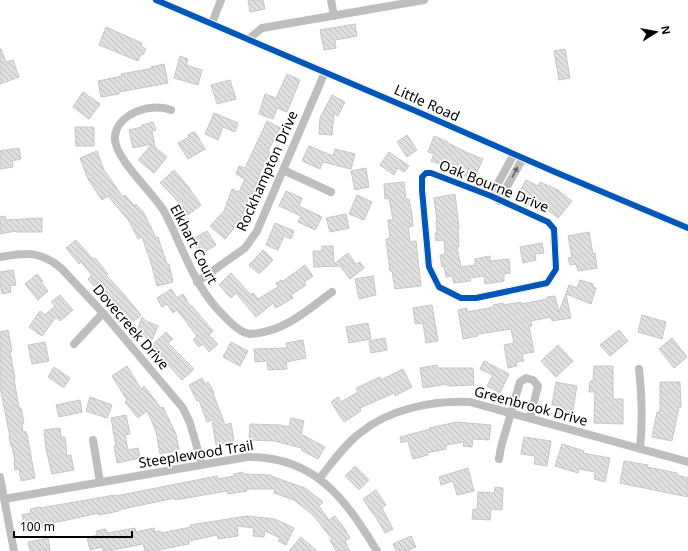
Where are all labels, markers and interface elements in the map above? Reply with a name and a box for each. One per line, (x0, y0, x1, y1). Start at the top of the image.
north arrow (636, 12, 676, 52)
text: N (658, 24, 675, 36)
street label: Little Road (391, 80, 463, 125)
street label: Rockhampton Drive (231, 107, 302, 234)
street label: Oak Bourne Drive (437, 155, 552, 216)
one-way arrow (511, 166, 518, 178)
street label: Elkhart Court (166, 201, 223, 287)
street label: Dovecreek Drive (89, 280, 174, 373)
street label: Greenbrook Drive (472, 381, 590, 430)
street label: Steeplewood Trail (137, 435, 255, 472)
scale bar (14, 513, 132, 539)
text: 100 m (20, 518, 55, 535)

